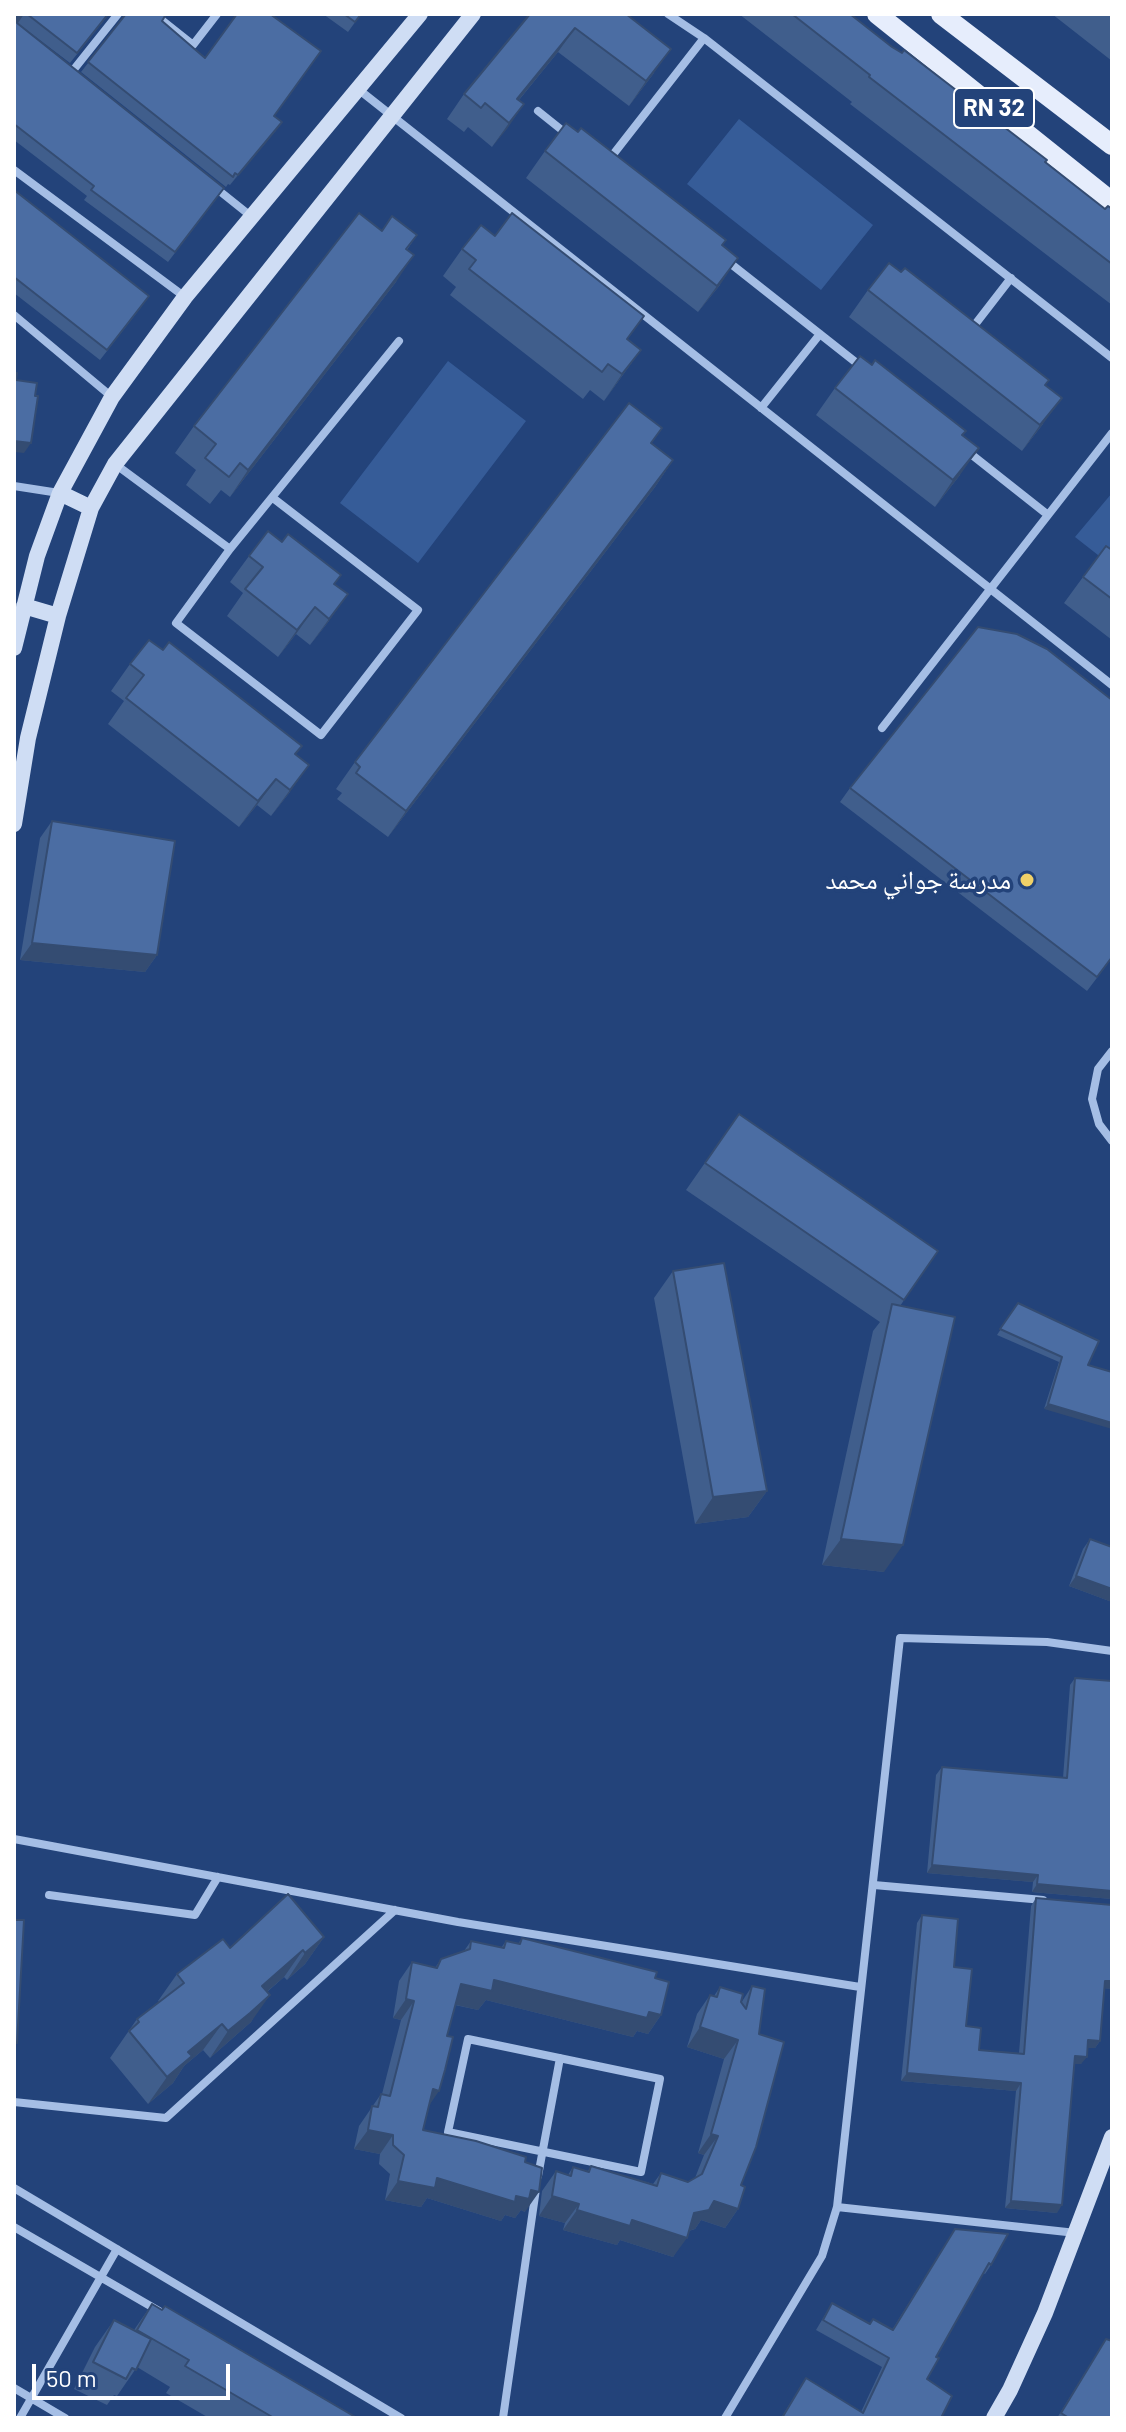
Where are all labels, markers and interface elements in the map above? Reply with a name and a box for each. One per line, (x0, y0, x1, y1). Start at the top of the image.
road number: RN 32 (954, 88, 1034, 128)
place label: مدرسة جواني محمد (825, 864, 1011, 896)
marker: مدرسة جواني محمد (1018, 871, 1036, 889)
scale bar (36, 2348, 234, 2398)
text: 50 m (46, 2363, 97, 2392)

